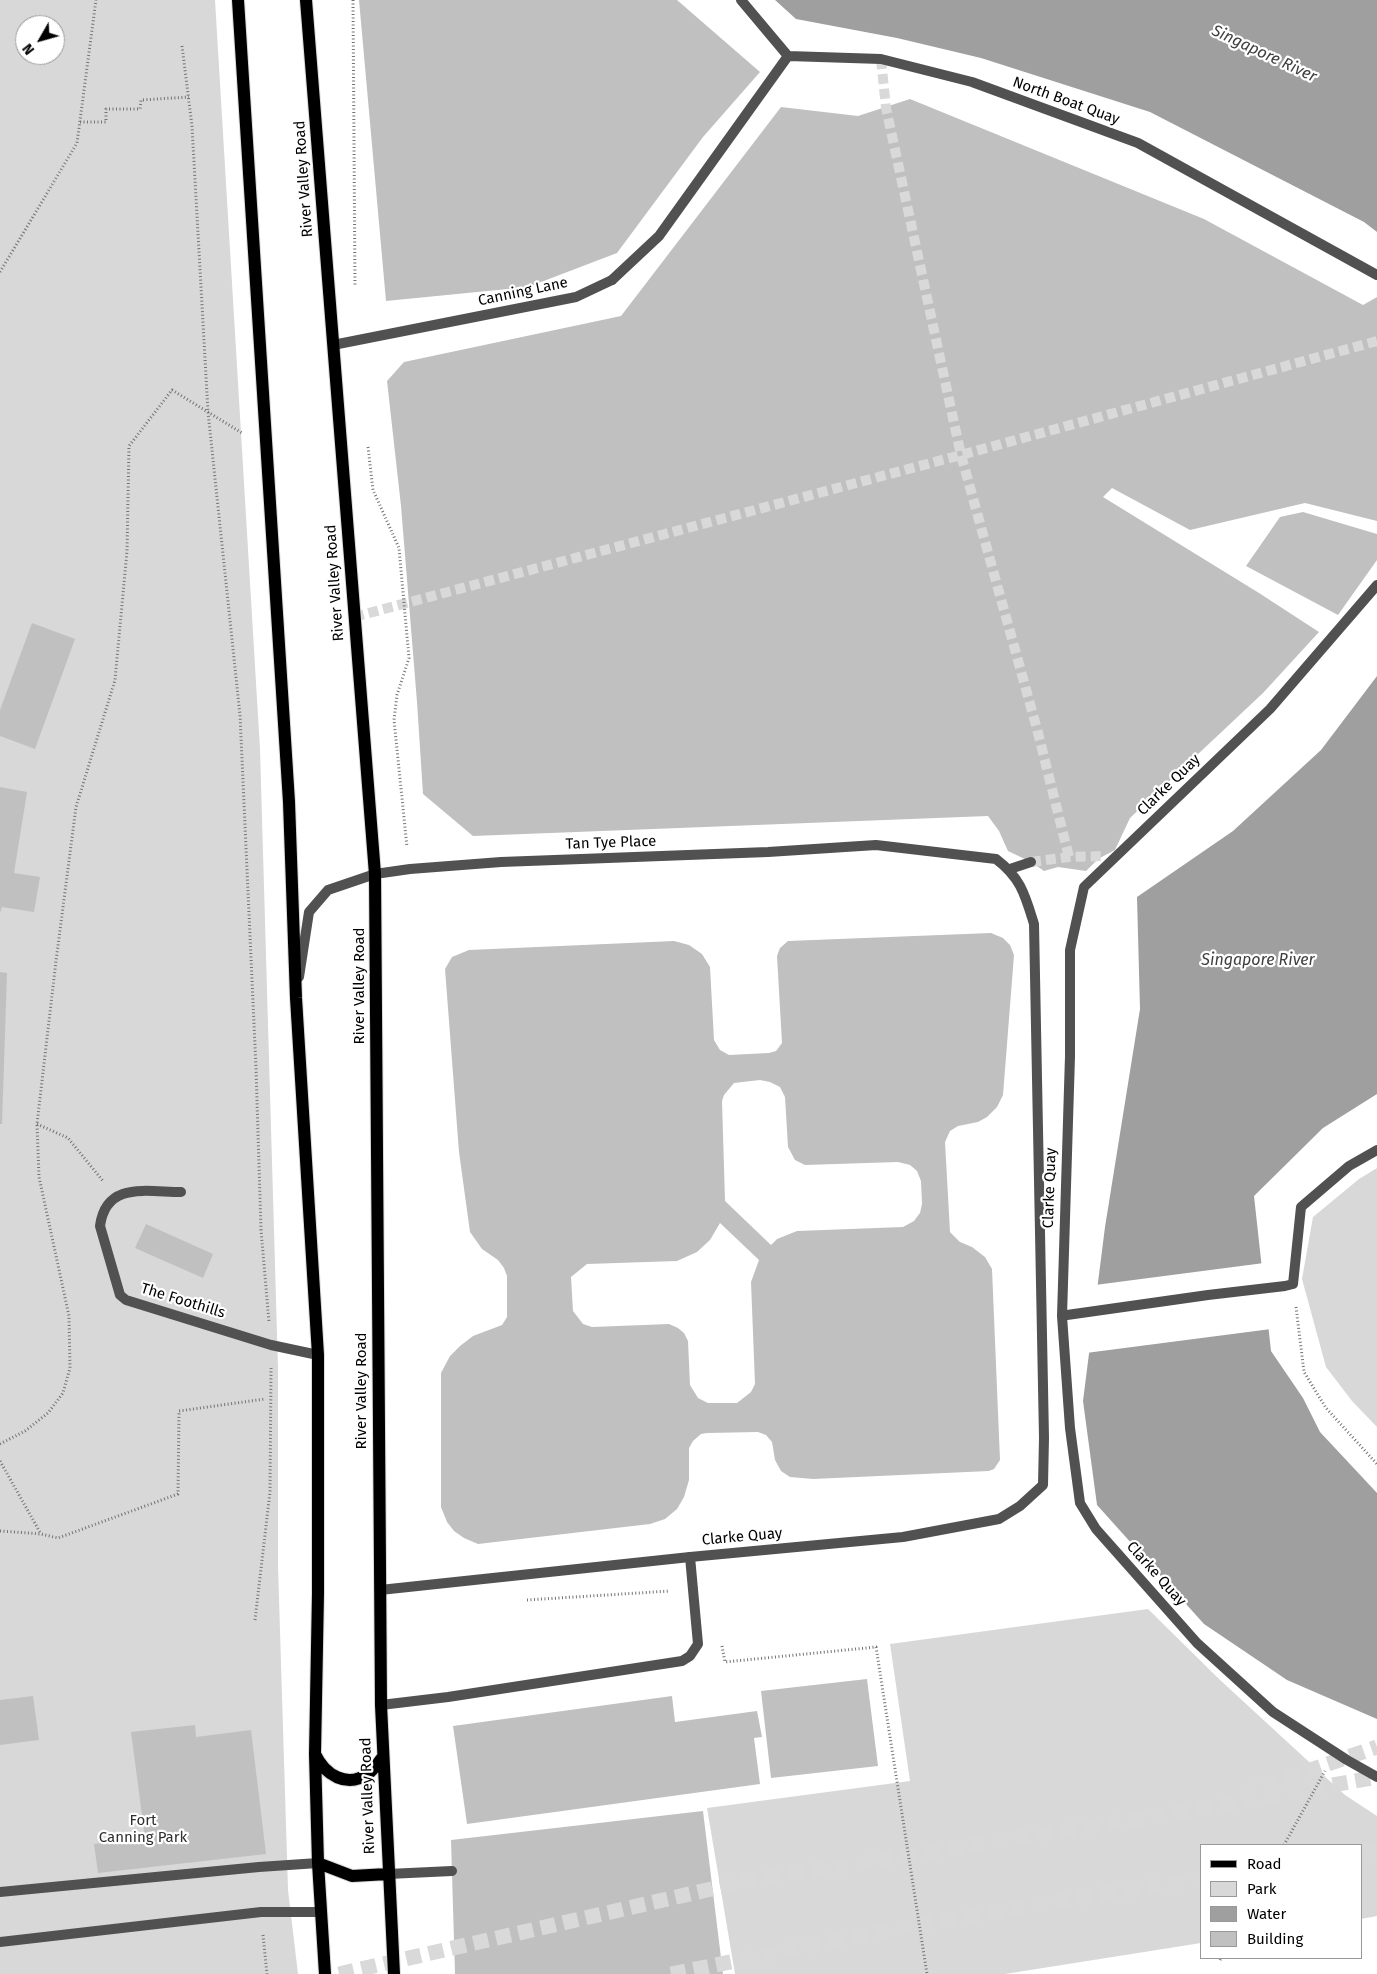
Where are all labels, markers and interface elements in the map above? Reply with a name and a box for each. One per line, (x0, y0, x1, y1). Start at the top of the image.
north arrow (15, 15, 65, 65)
water label: Singapore River (1209, 21, 1319, 87)
text: N (19, 40, 38, 58)
street label: North Boat Quay (1010, 73, 1122, 129)
street label: River Valley Road (291, 120, 317, 238)
street label: Canning Lane (477, 274, 569, 310)
street label: River Valley Road (322, 524, 348, 642)
street label: Clarke Quay (1134, 751, 1204, 819)
street label: Tan Tye Place (565, 832, 657, 854)
street label: River Valley Road (351, 927, 369, 1045)
water label: Singapore River (1201, 951, 1315, 971)
street label: Clarke Quay (1040, 1147, 1060, 1229)
street label: The Foothills (139, 1280, 227, 1322)
street label: River Valley Road (353, 1332, 371, 1450)
street label: Clarke Quay (701, 1525, 783, 1549)
street label: Clarke Quay (1122, 1538, 1190, 1610)
street label: River Valley Road (357, 1737, 379, 1855)
park label: Fort Canning Park (99, 1812, 187, 1847)
legend (1200, 1844, 1362, 1959)
text: Road (1247, 1855, 1282, 1873)
text: Park (1247, 1880, 1277, 1898)
text: Water (1247, 1905, 1286, 1923)
text: Building (1247, 1930, 1303, 1948)

